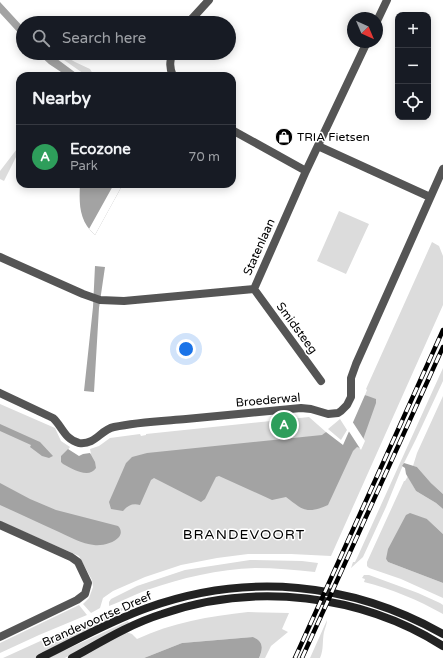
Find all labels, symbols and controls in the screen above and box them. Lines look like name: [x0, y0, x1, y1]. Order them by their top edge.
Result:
north arrow: [347, 12, 383, 48]
map controls: [395, 12, 431, 120]
button: +: [395, 12, 431, 48]
search box: [16, 16, 236, 60]
icon: search: [30, 27, 52, 49]
text: Search here: [62, 29, 146, 47]
button: −: [395, 48, 431, 84]
button: locate: [395, 84, 431, 120]
text: Nearby: [32, 88, 91, 109]
shop icon: TRIA Fietsen: [274, 127, 294, 147]
place label: TRIA Fietsen: [297, 130, 370, 144]
text: Ecozone: [70, 140, 131, 158]
text: A: [40, 149, 50, 165]
text: 70 m: [188, 149, 220, 165]
text: Park: [70, 158, 98, 174]
street label: Statenlaan: [240, 216, 278, 278]
street label: Smidsteeg: [274, 300, 320, 356]
your location: [176, 339, 196, 359]
street label: Broederwal: [235, 390, 301, 410]
pin: A: [271, 410, 297, 440]
district label: BRANDEVOORT: [183, 526, 305, 543]
street label: Brandevoortse Dreef: [40, 588, 154, 649]

